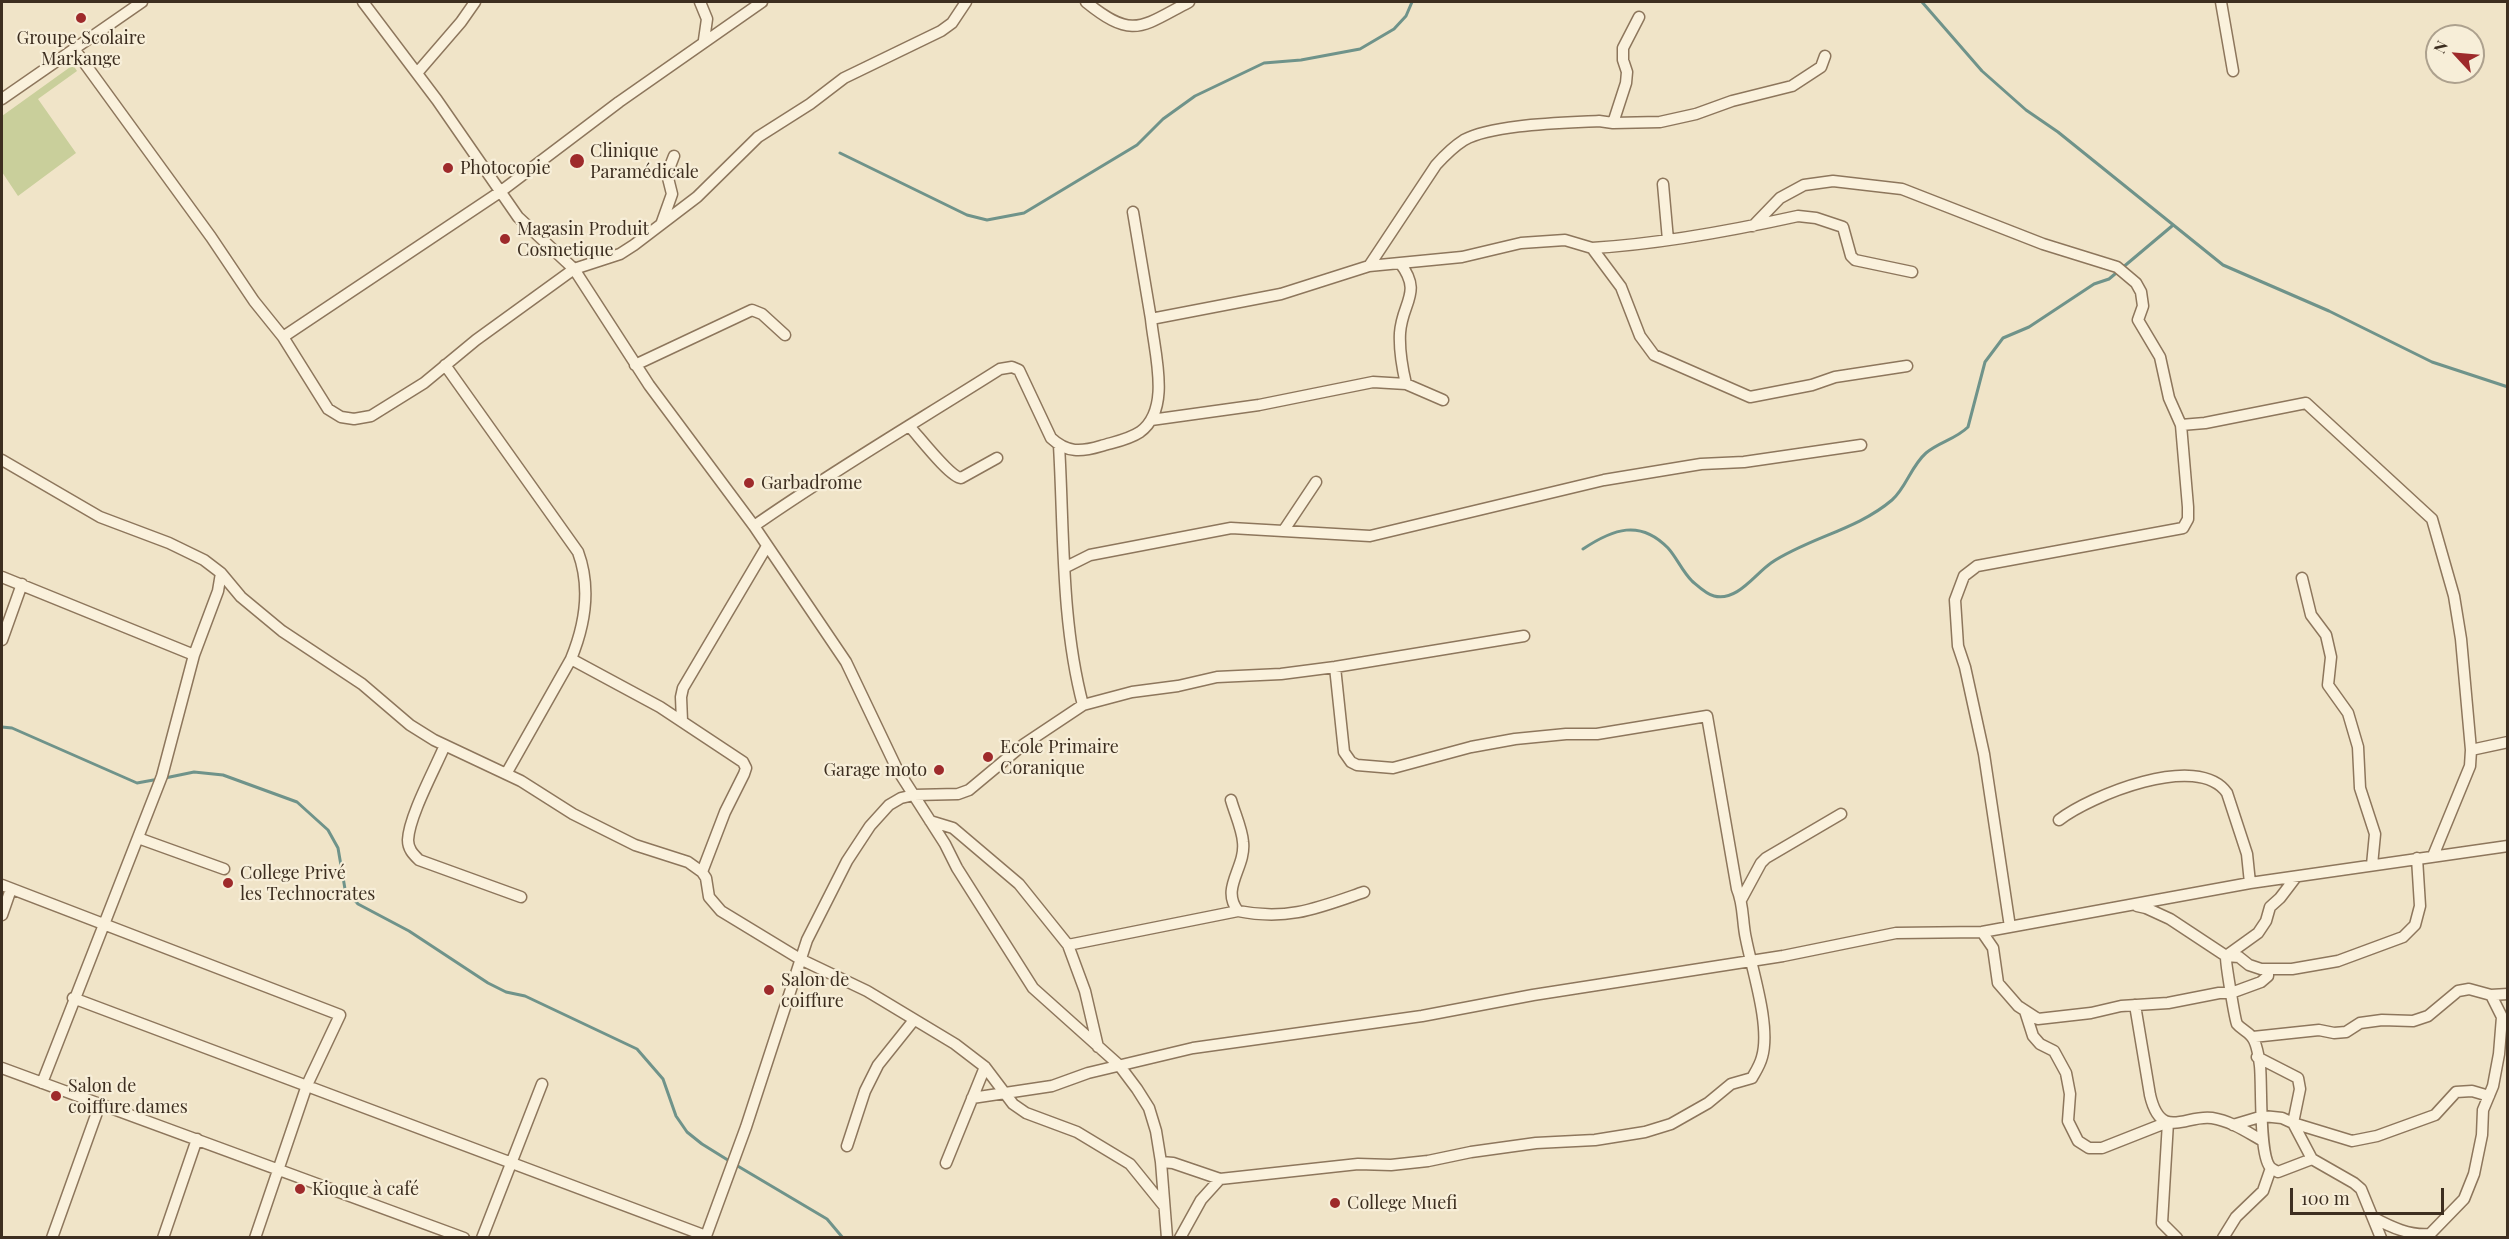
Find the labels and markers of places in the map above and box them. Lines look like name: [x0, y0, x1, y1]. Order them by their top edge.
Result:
marker: Groupe Scolaire Markange: [74, 11, 88, 25]
place label: Groupe Scolaire Markange: [17, 27, 145, 70]
place label: Clinique Paramédicale: [590, 140, 699, 182]
marker: Clinique Paramédicale: [568, 152, 586, 170]
place label: Photocopie: [460, 157, 551, 179]
marker: Photocopie: [441, 161, 455, 175]
place label: Magasin Produit Cosmetique: [517, 218, 649, 260]
marker: Magasin Produit Cosmetique: [498, 232, 512, 246]
place label: Garbadrome: [761, 472, 862, 494]
marker: Garbadrome: [742, 476, 756, 490]
place label: Ecole Primaire Coranique: [1000, 736, 1119, 778]
marker: Ecole Primaire Coranique: [981, 750, 995, 764]
place label: Garage moto: [824, 759, 927, 781]
marker: Garage moto: [932, 763, 946, 777]
place label: College Privé les Technocrates: [240, 862, 375, 904]
marker: College Privé les Technocrates: [221, 876, 235, 890]
place label: Salon de coiffure: [781, 969, 849, 1012]
marker: Salon de coiffure: [762, 983, 776, 997]
place label: Salon de coiffure dames: [68, 1075, 188, 1118]
marker: Salon de coiffure dames: [49, 1089, 63, 1103]
place label: Kioque à café: [312, 1178, 419, 1200]
marker: Kioque à café: [293, 1182, 307, 1196]
place label: College Muefi: [1347, 1192, 1457, 1214]
marker: College Muefi: [1328, 1196, 1342, 1210]

